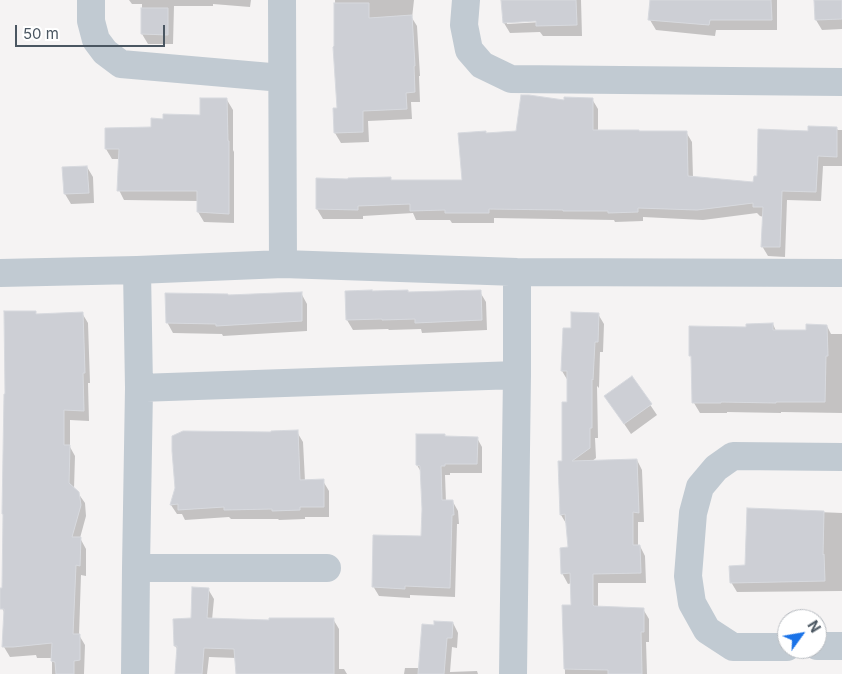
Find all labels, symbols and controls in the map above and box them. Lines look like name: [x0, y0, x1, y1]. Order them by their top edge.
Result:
scale bar: [18, 15, 168, 47]
text: 50 m: [23, 24, 59, 43]
north arrow: [777, 609, 827, 659]
text: N: [804, 617, 824, 635]

